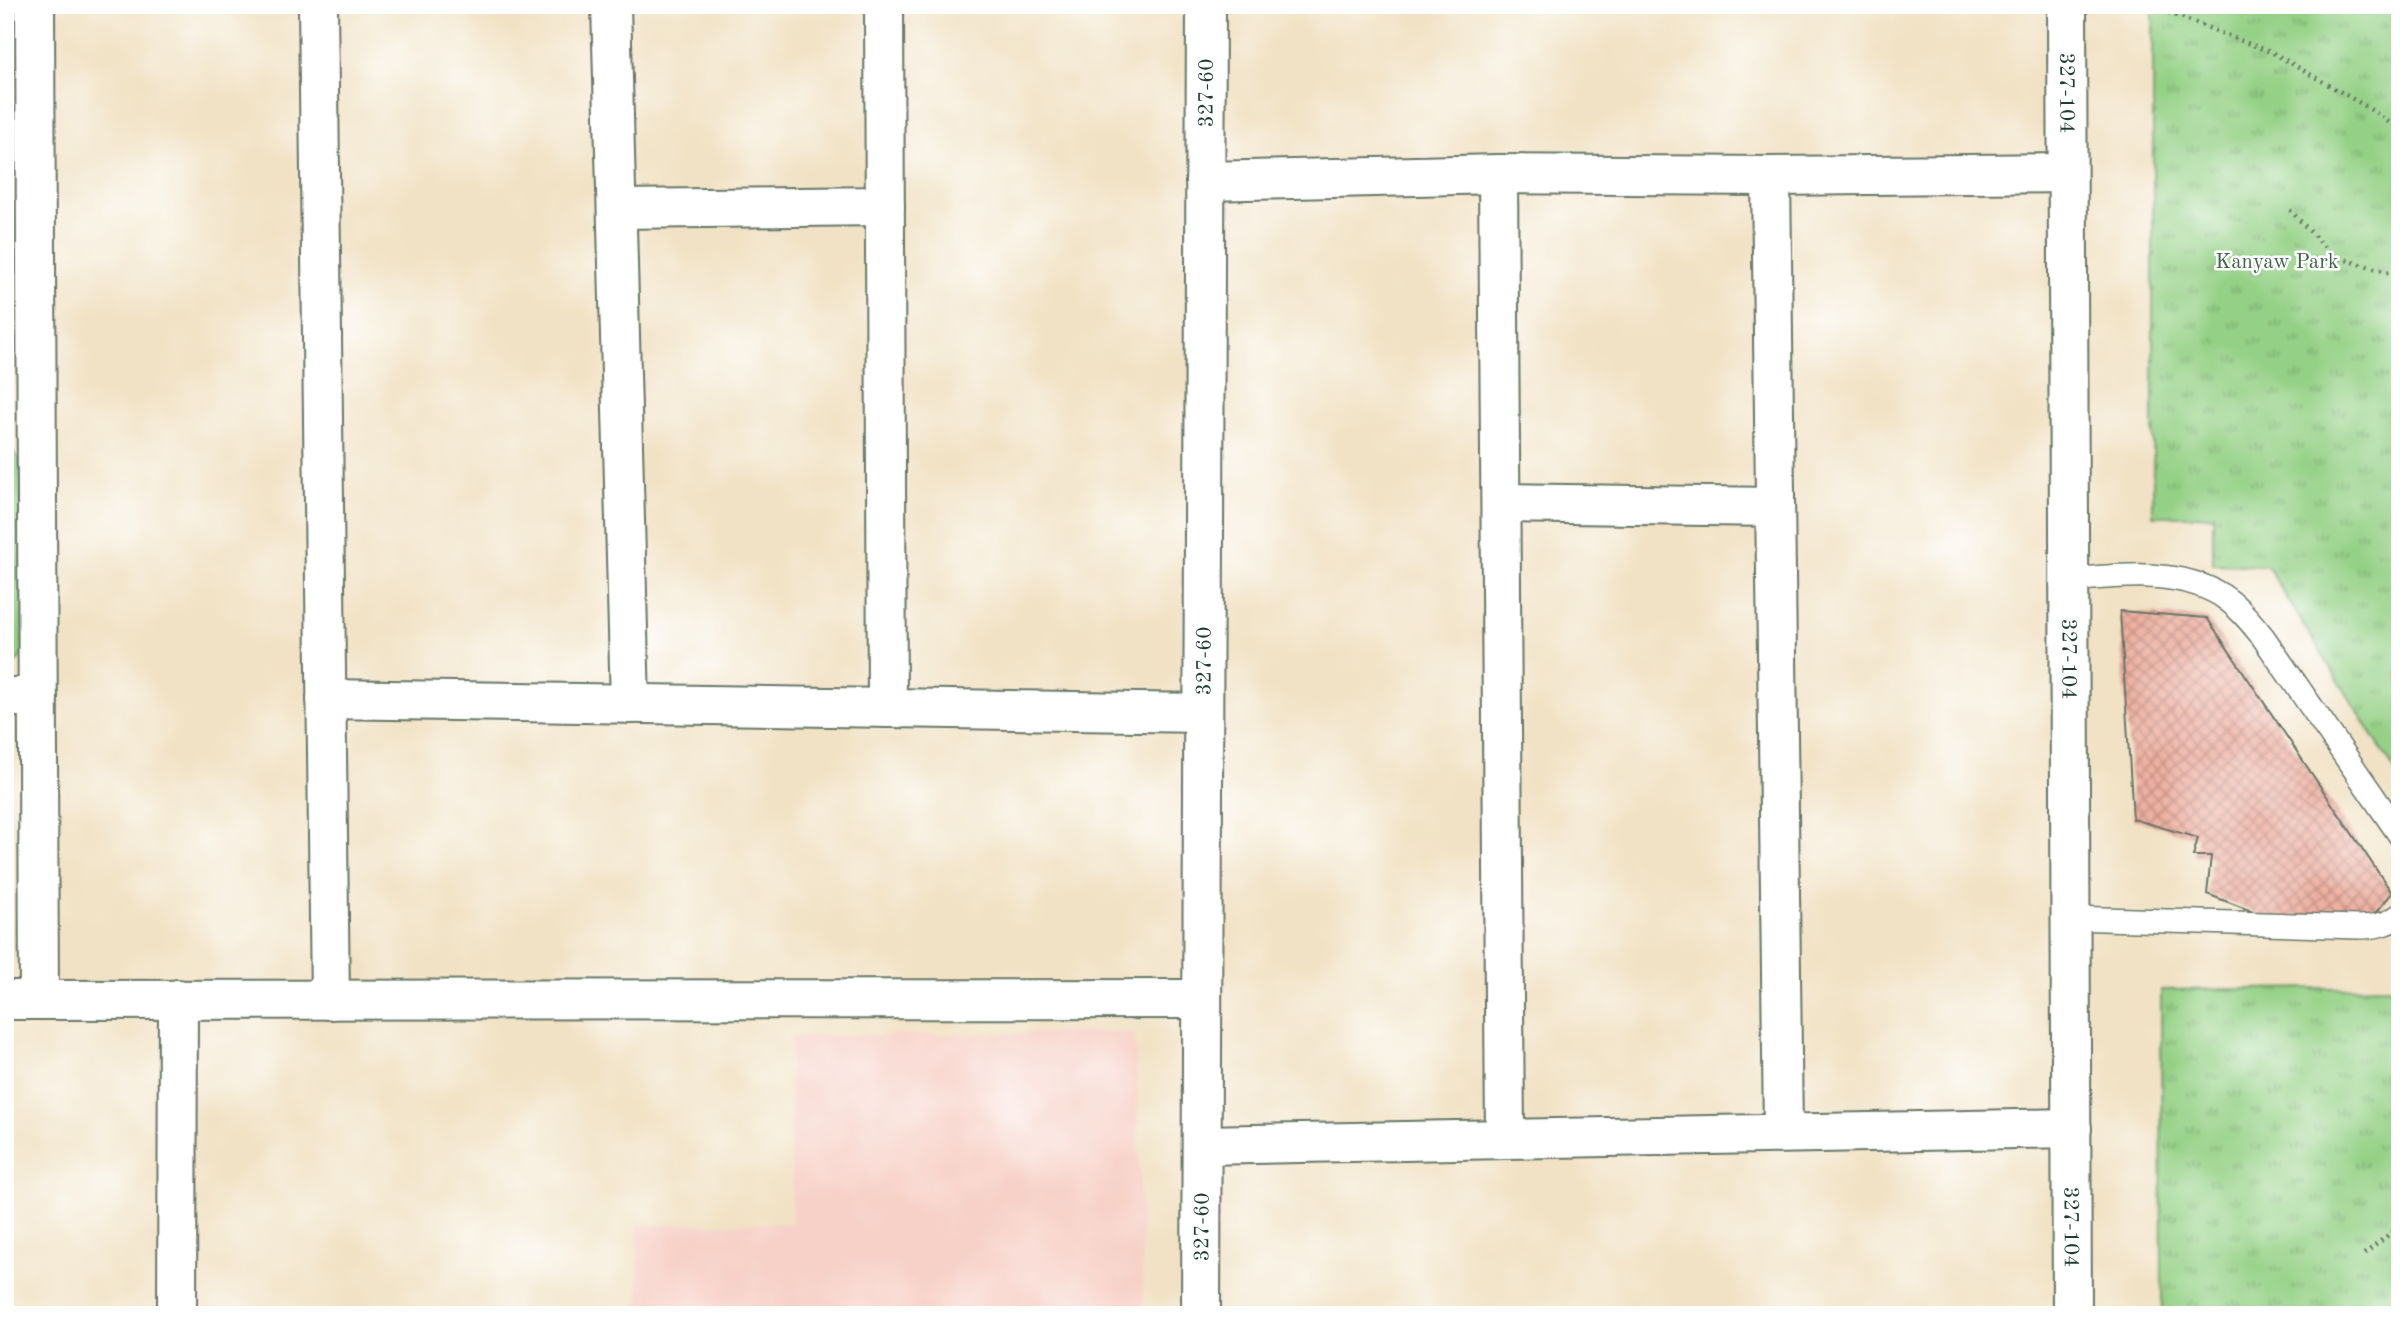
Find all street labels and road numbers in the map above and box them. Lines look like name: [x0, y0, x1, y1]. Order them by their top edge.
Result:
street label: 327-104: [2055, 53, 2076, 133]
street label: 327-60: [1197, 59, 1218, 127]
street label: 327-104: [2057, 619, 2079, 699]
street label: 327-60: [1194, 627, 1216, 695]
street label: 327-104: [2060, 1187, 2081, 1267]
street label: 327-60: [1192, 1193, 1213, 1261]

